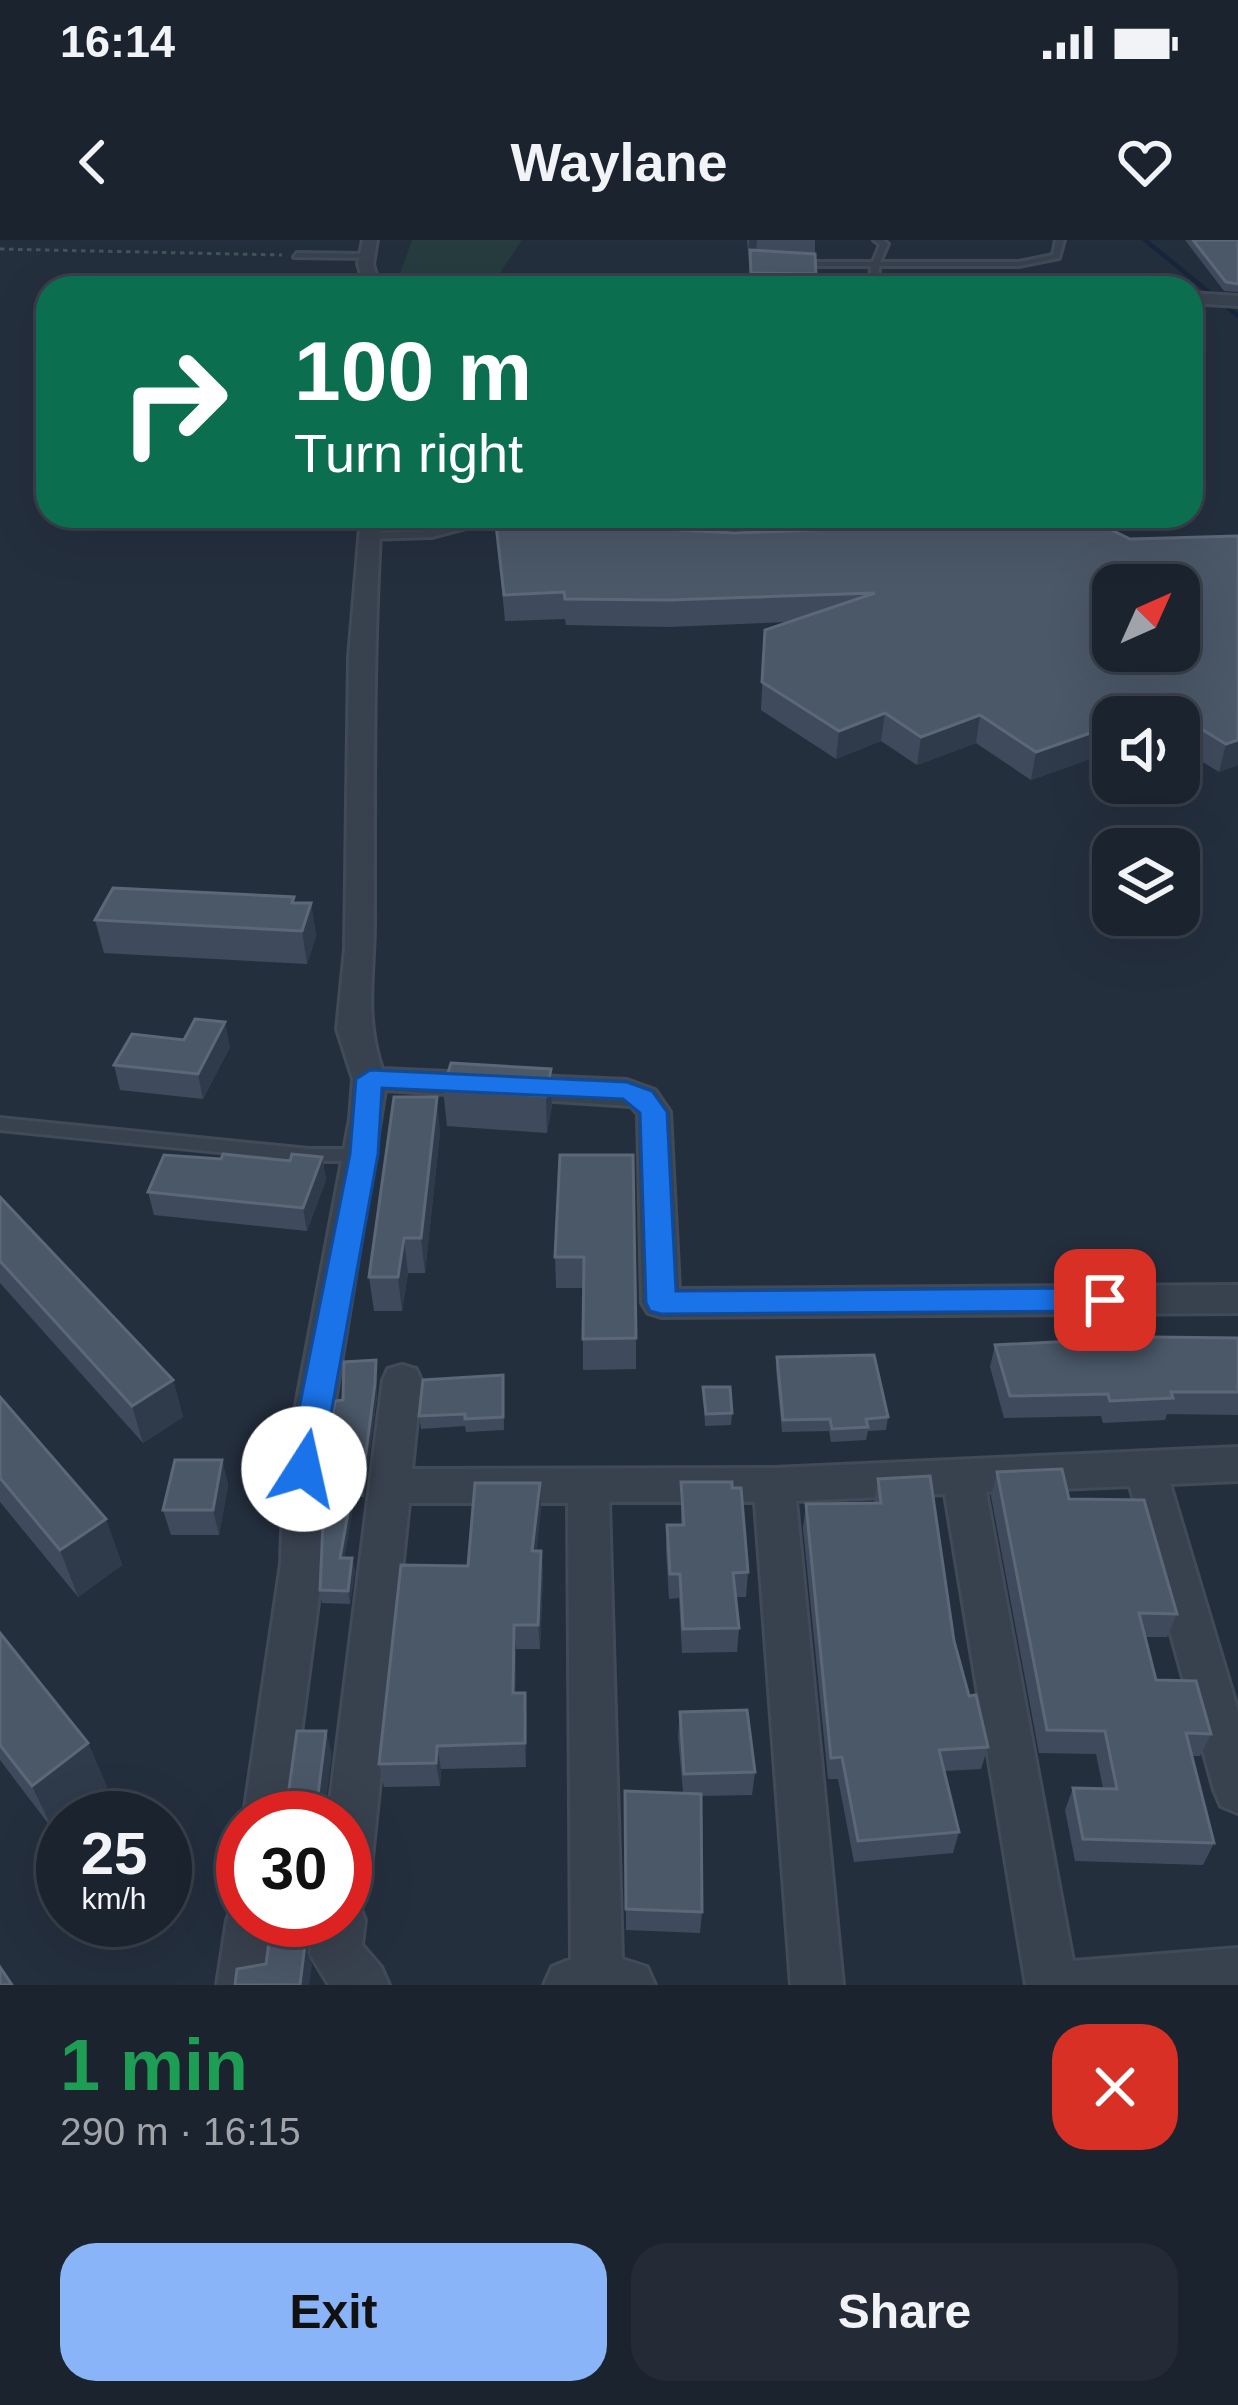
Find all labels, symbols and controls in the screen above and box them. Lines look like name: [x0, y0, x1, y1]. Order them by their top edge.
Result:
text: 16:14: [60, 16, 175, 67]
icon: back: [60, 129, 126, 195]
icon: heart: [1112, 129, 1178, 195]
text: Waylane: [510, 132, 728, 192]
icon: right: [96, 324, 252, 480]
text: 100 m: [294, 324, 532, 418]
text: Turn right: [294, 423, 523, 483]
north arrow: [1092, 564, 1200, 672]
map controls: [1092, 564, 1200, 936]
button: sound: [1092, 696, 1200, 804]
button: layers: [1092, 828, 1200, 936]
pin: [1054, 1249, 1156, 1351]
icon: arrive: [1072, 1267, 1138, 1333]
position arrow: [241, 1406, 367, 1532]
speed limit sign: 30: [216, 1791, 372, 1947]
text: 25: [81, 1820, 147, 1887]
text: km/h: [81, 1882, 147, 1915]
button: close: [1052, 2024, 1178, 2150]
text: 1 min: [60, 2025, 248, 2105]
text: 290 m · 16:15: [60, 2110, 301, 2153]
button: Exit: [60, 2243, 607, 2381]
button: Share: [631, 2243, 1178, 2381]

